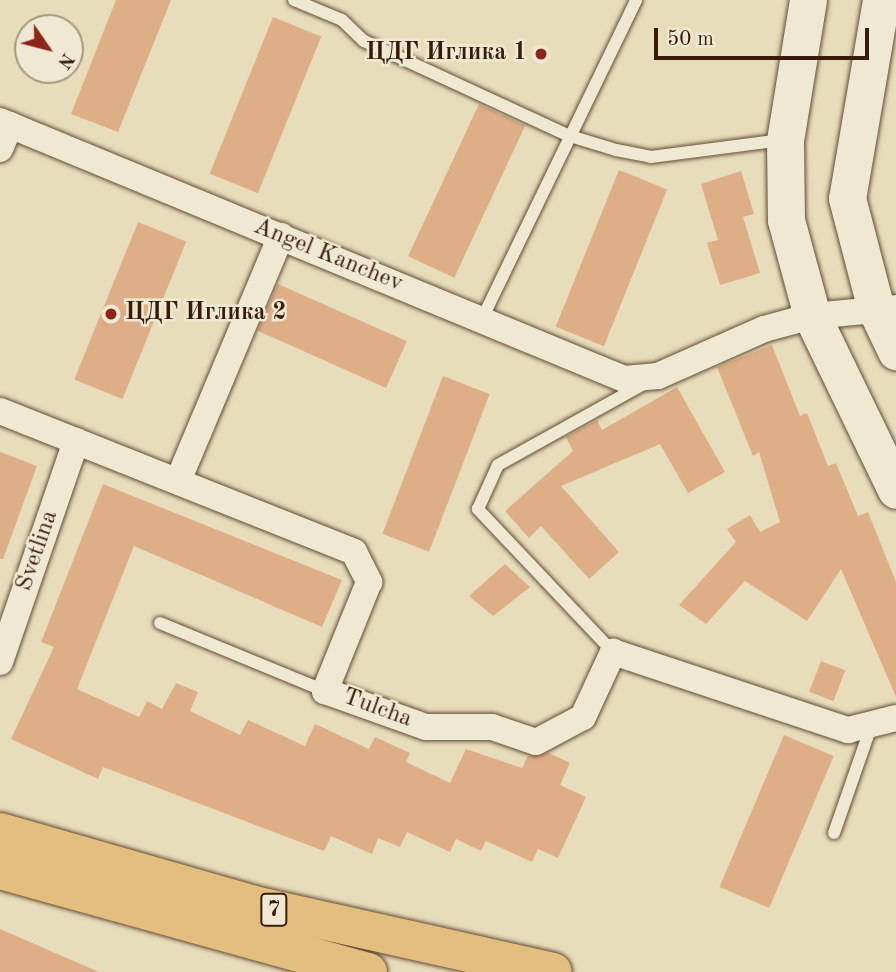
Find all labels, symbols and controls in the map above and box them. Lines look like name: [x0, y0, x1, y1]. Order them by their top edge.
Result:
north arrow: [14, 14, 84, 84]
scale bar: [658, 14, 873, 58]
text: 50 m: [667, 29, 714, 50]
place label: ЦДГ Иглика 1: [366, 40, 527, 68]
marker: ЦДГ Иглика 1: [533, 46, 549, 62]
text: N: [53, 49, 77, 72]
street label: Angel Kanchev: [249, 213, 407, 299]
place label: ЦДГ Иглика 2: [125, 300, 286, 328]
marker: ЦДГ Иглика 2: [103, 306, 119, 322]
street label: Svetlina: [11, 507, 65, 595]
street label: Tulcha: [338, 683, 416, 735]
road number: 7: [260, 890, 288, 930]

